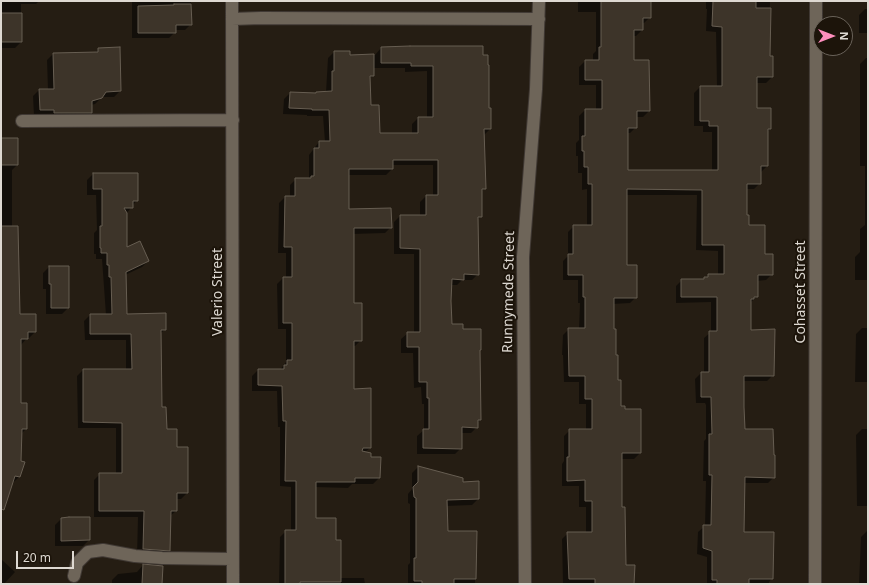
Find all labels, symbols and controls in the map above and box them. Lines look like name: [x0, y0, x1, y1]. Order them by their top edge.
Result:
north arrow: [813, 16, 853, 56]
text: N: [837, 32, 852, 40]
street label: Runnymede Street: [500, 231, 518, 353]
street label: Cohasset Street: [793, 241, 809, 343]
street label: Valerio Street: [210, 248, 226, 336]
scale bar: [18, 543, 76, 569]
text: 20 m: [23, 549, 51, 566]

